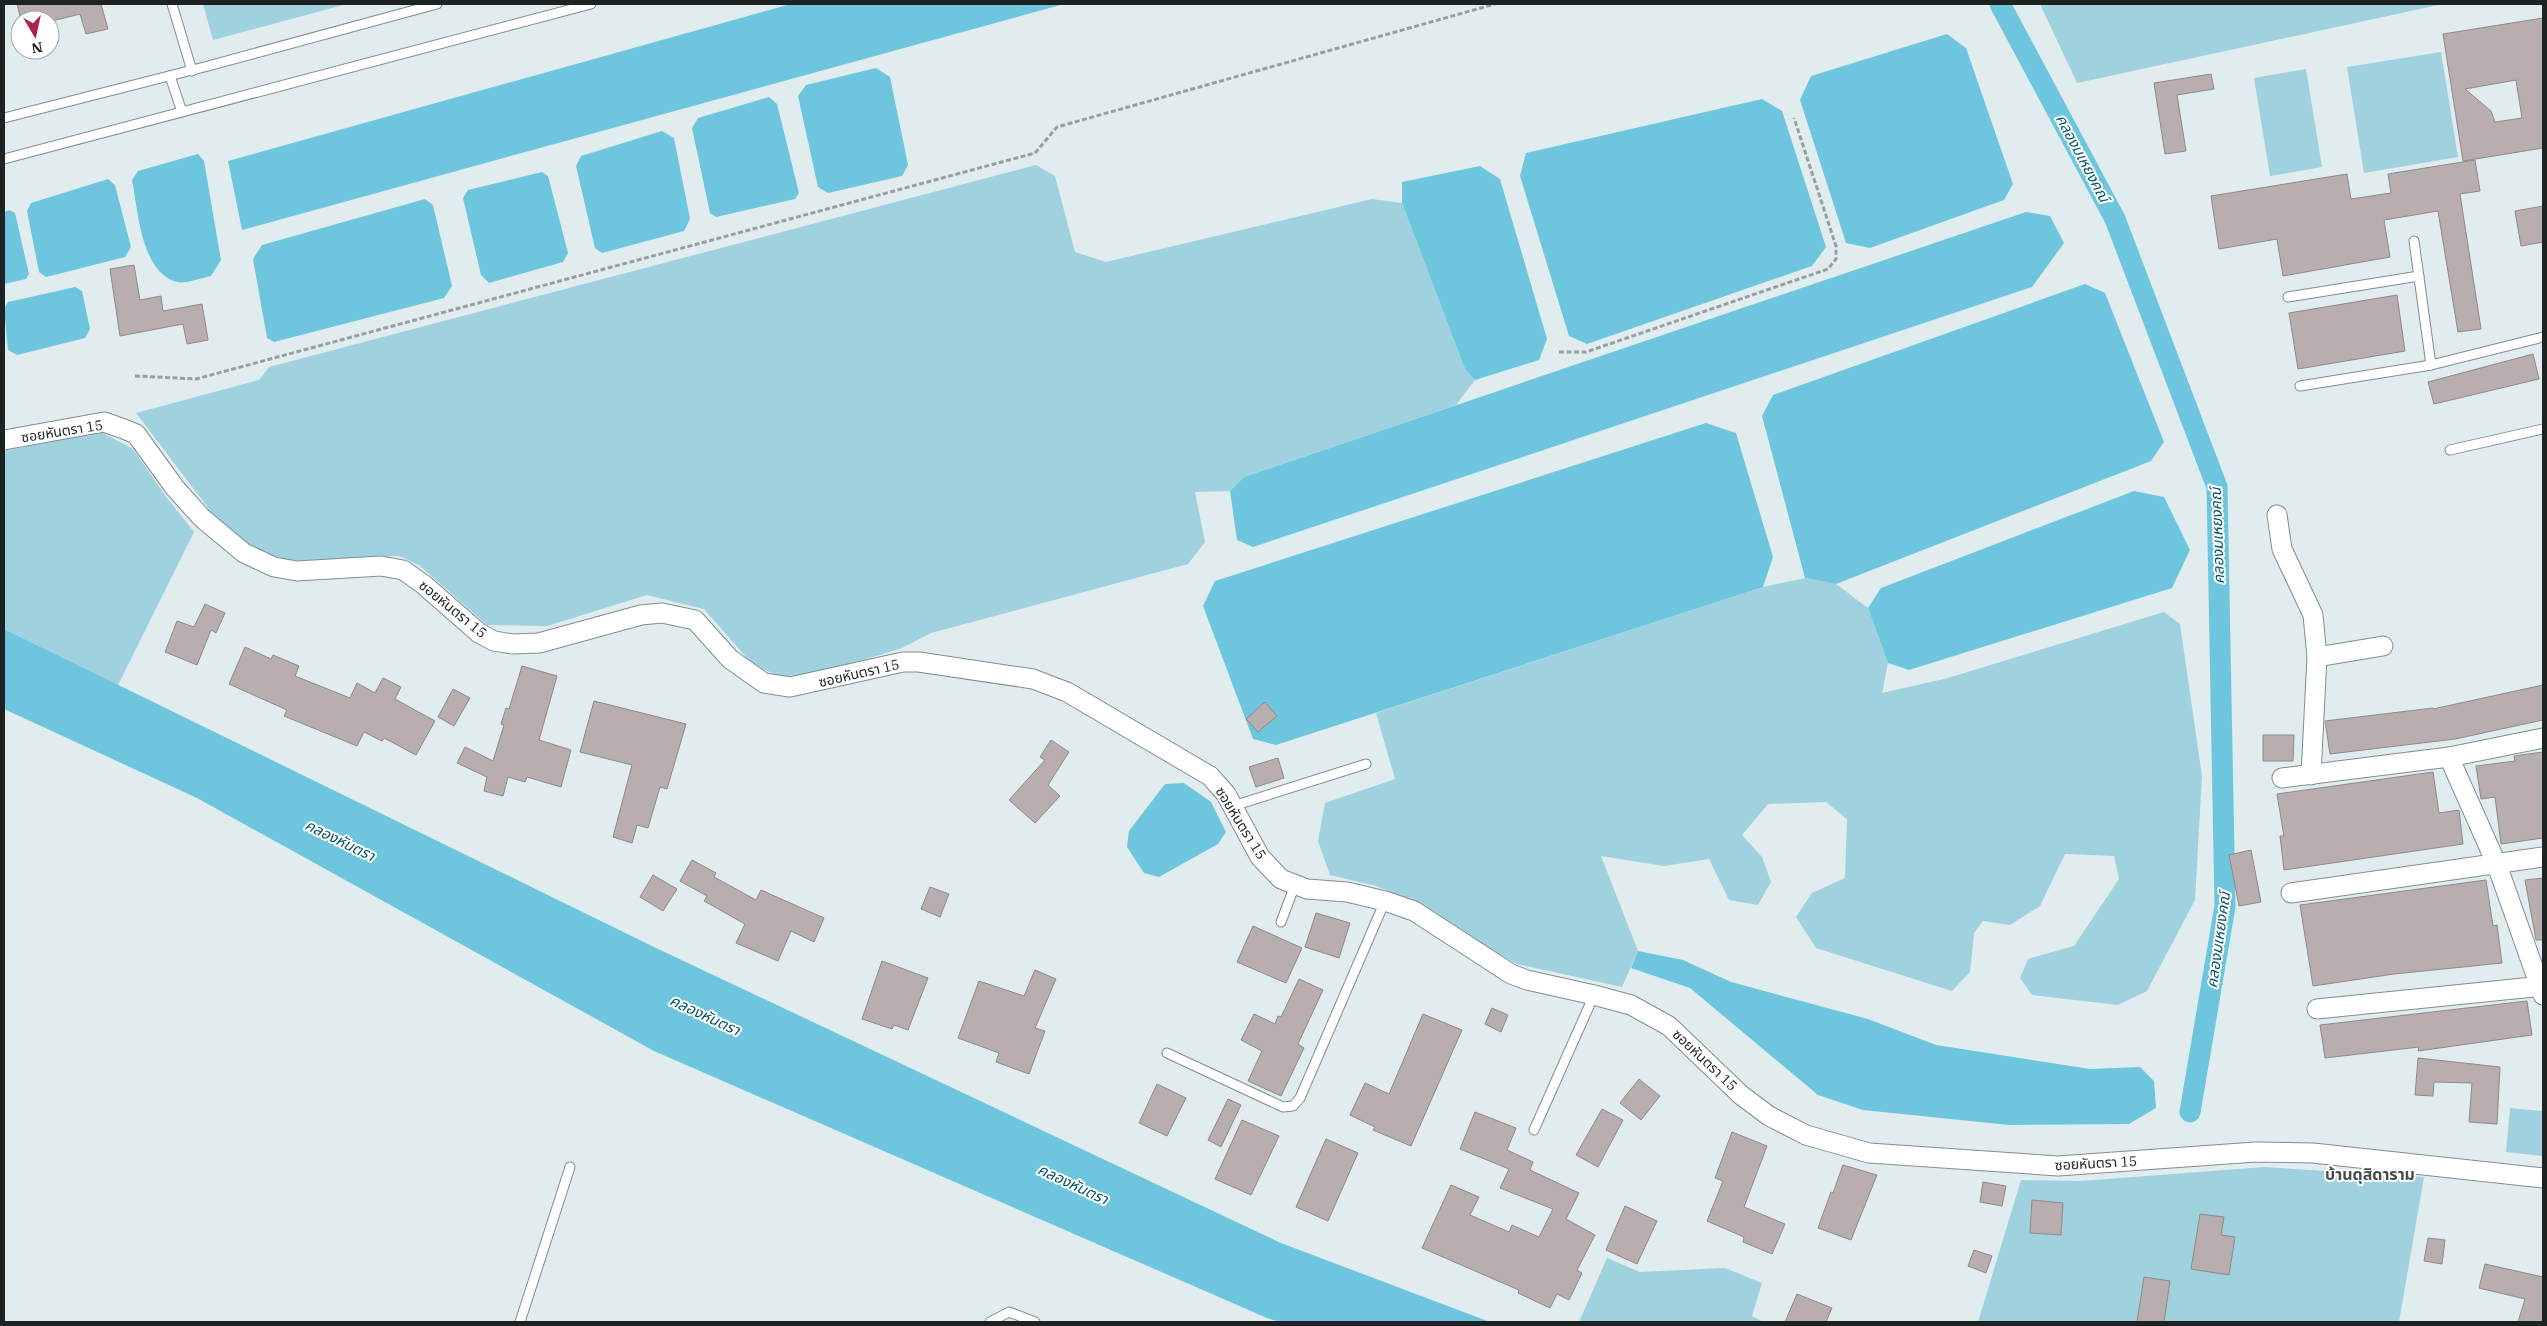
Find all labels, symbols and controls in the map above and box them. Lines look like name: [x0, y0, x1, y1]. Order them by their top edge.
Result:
north arrow: [10, 10, 60, 60]
text: N: [30, 38, 44, 58]
water label: คลองมเหยงคณ์: [2052, 111, 2115, 208]
street label: ซอยหันตรา 15: [20, 416, 104, 446]
water label: คลองมเหยงคณ์: [2206, 484, 2228, 585]
street label: ซอยหันตรา 15: [415, 576, 491, 642]
street label: ซอยหันตรา 15: [817, 655, 901, 691]
street label: ซอยหันตรา 15: [1212, 783, 1270, 863]
water label: คลองหันตรา: [302, 815, 379, 865]
water label: คลองมเหยงคณ์: [2202, 888, 2235, 989]
water label: คลองหันตรา: [667, 990, 744, 1040]
street label: ซอยหันตรา 15: [1669, 1025, 1741, 1095]
street label: ซอยหันตรา 15: [2054, 1152, 2138, 1174]
water label: คลองหันตรา: [1035, 1159, 1112, 1209]
district label: บ้านดุสิดาราม: [2325, 1164, 2415, 1184]

